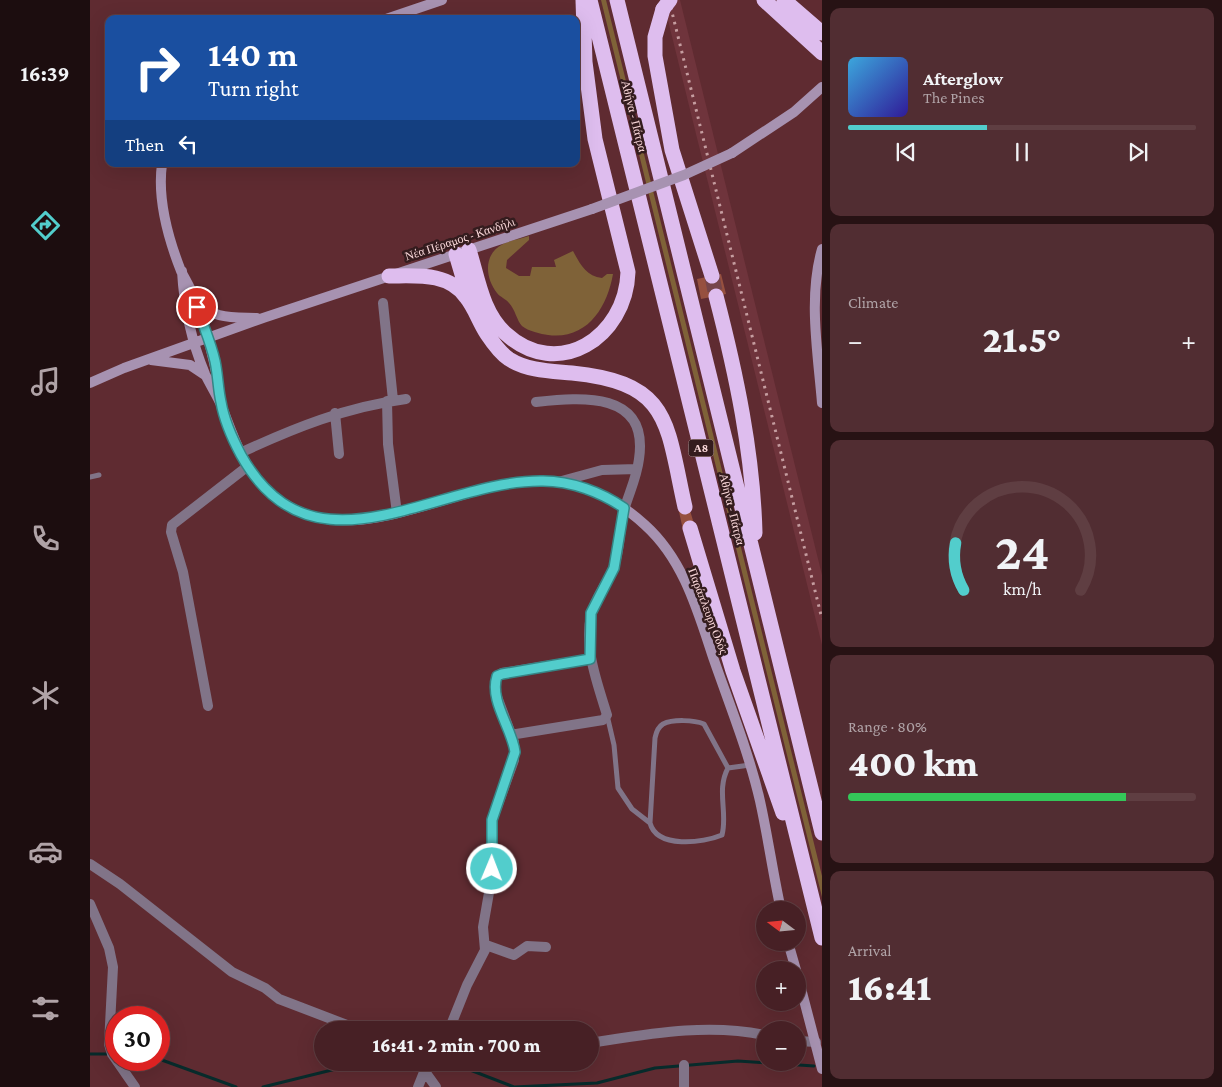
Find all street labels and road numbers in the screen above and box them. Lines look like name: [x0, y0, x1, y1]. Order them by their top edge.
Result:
street label: Αθήνα - Πάτρα: [618, 79, 650, 154]
street label: Νέα Πέραμος - Κανδήλι: [403, 214, 518, 263]
road number: Α8: [688, 439, 714, 456]
street label: Αθήνα - Πάτρα: [716, 472, 748, 547]
street label: Παράπλευρη Οδός: [685, 566, 731, 656]

